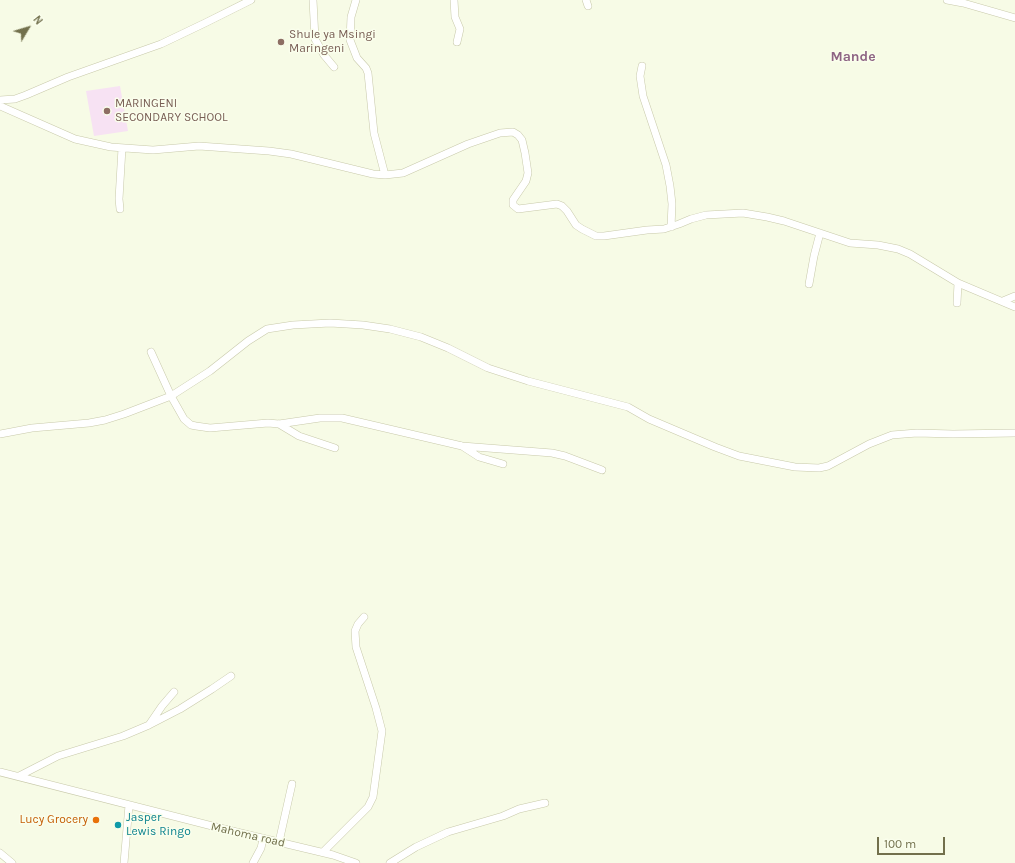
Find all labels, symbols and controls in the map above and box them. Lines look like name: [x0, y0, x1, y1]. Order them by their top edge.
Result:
north arrow: [8, 8, 48, 48]
text: N: [30, 13, 45, 27]
place label: Shule ya Msingi Maringeni: [289, 28, 376, 56]
marker: Shule ya Msingi Maringeni: [276, 37, 286, 47]
district label: Mande: [830, 49, 876, 65]
place label: MARINGENI SECONDARY SCHOOL: [115, 97, 228, 125]
marker: MARINGENI SECONDARY SCHOOL: [102, 106, 112, 116]
place label: Jasper Lewis Ringo: [126, 811, 191, 839]
place label: Lucy Grocery: [20, 813, 88, 827]
marker: Lucy Grocery: [91, 815, 101, 825]
street label: Mahoma road: [209, 819, 287, 851]
marker: Jasper Lewis Ringo: [113, 820, 123, 830]
scale bar: [879, 829, 947, 855]
text: 100 m: [884, 837, 916, 851]

